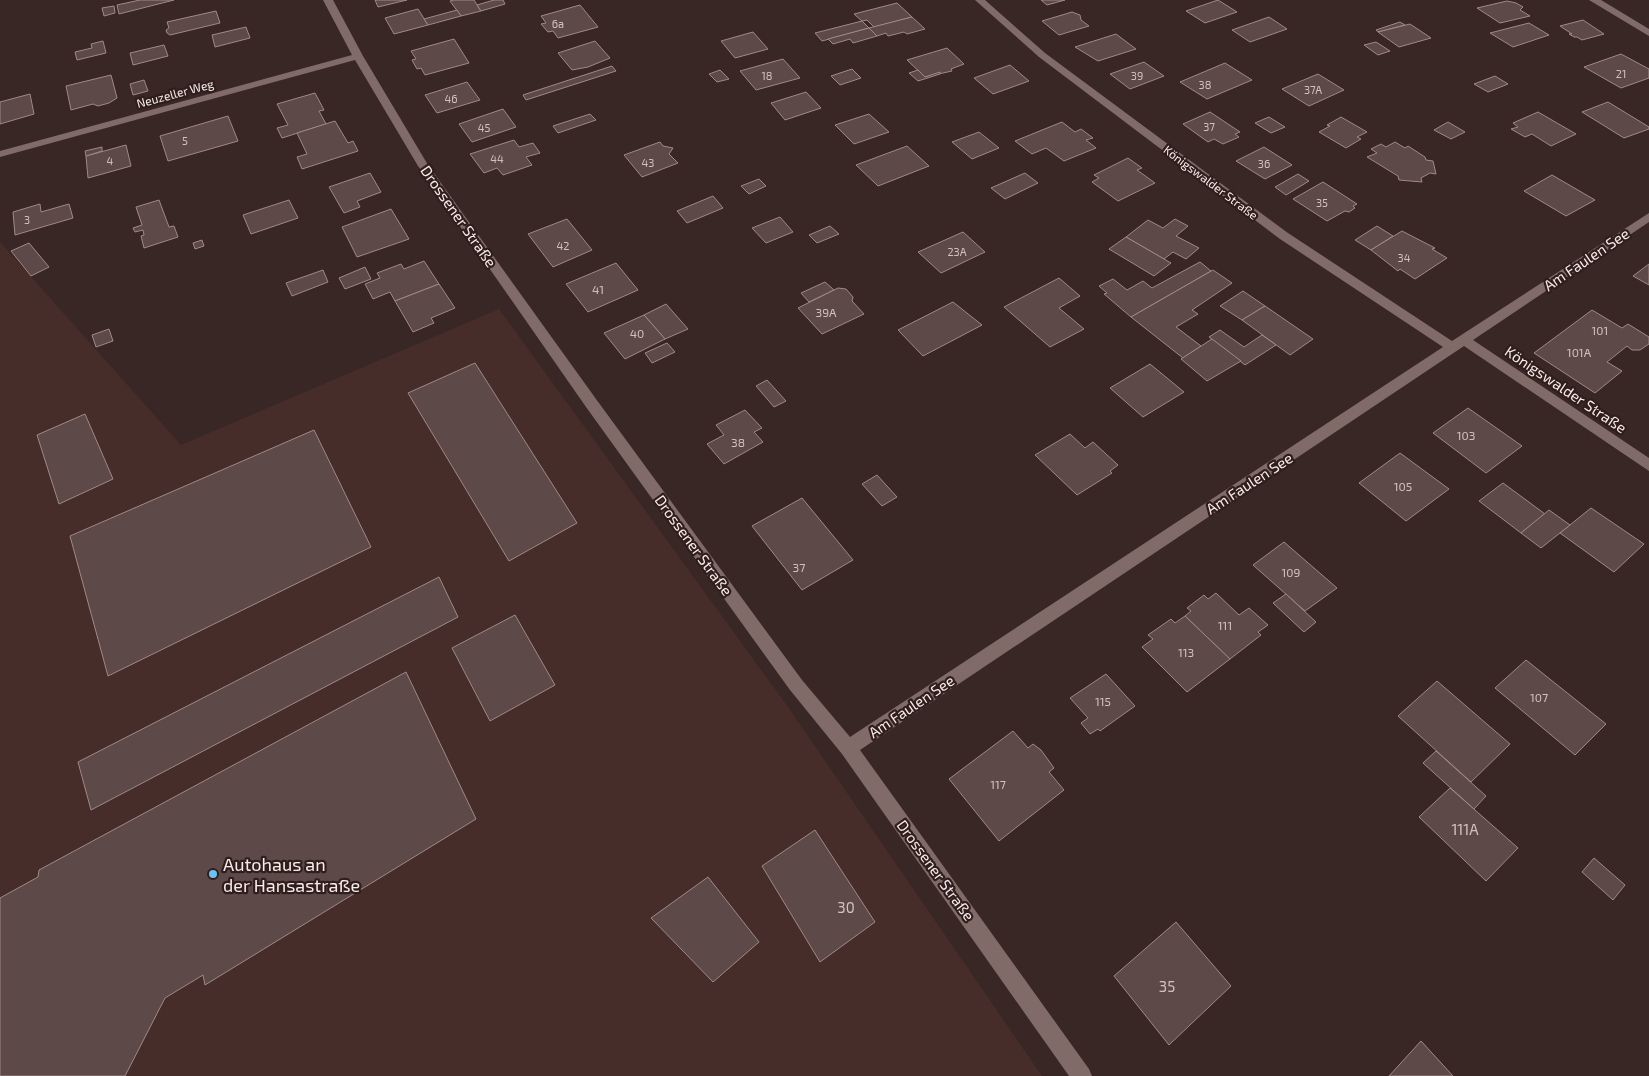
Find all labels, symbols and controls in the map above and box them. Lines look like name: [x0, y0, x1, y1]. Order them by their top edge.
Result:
house number: 6a: [552, 17, 564, 30]
house number: 21: [1616, 67, 1626, 80]
house number: 18: [761, 69, 773, 82]
house number: 39: [1131, 69, 1143, 82]
street label: Neuzeller Weg: [135, 76, 215, 110]
house number: 38: [1199, 78, 1211, 91]
house number: 37A: [1304, 83, 1322, 96]
house number: 46: [444, 92, 458, 105]
house number: 37: [1203, 120, 1215, 133]
house number: 45: [478, 121, 490, 134]
house number: 5: [182, 134, 188, 147]
street label: Königswalder Straße: [1161, 142, 1261, 222]
house number: 44: [490, 152, 504, 165]
house number: 4: [107, 154, 114, 167]
house number: 43: [642, 156, 654, 169]
house number: 36: [1258, 157, 1270, 170]
street label: Drossener Straße: [417, 162, 501, 270]
house number: 35: [1316, 196, 1328, 209]
house number: 3: [24, 213, 30, 226]
street label: Am Faulen See: [1540, 224, 1632, 294]
house number: 42: [557, 239, 569, 252]
house number: 23A: [947, 245, 967, 258]
house number: 34: [1398, 251, 1411, 264]
house number: 41: [592, 282, 604, 296]
house number: 39A: [815, 305, 837, 319]
house number: 101: [1592, 323, 1608, 337]
house number: 40: [630, 326, 644, 340]
street label: Königswalder Straße: [1502, 342, 1630, 436]
house number: 101A: [1567, 345, 1592, 359]
house number: 103: [1457, 428, 1475, 442]
house number: 38: [731, 435, 745, 449]
street label: Am Faulen See: [1202, 448, 1296, 518]
house number: 105: [1394, 479, 1412, 493]
street label: Drossener Straße: [651, 491, 737, 599]
house number: 37: [793, 560, 805, 574]
house number: 109: [1282, 565, 1301, 579]
house number: 111: [1218, 618, 1232, 632]
house number: 113: [1178, 645, 1194, 659]
street label: Am Faulen See: [865, 671, 957, 741]
house number: 107: [1530, 690, 1548, 704]
house number: 115: [1095, 694, 1111, 708]
house number: 117: [990, 777, 1006, 791]
street label: Drossener Straße: [893, 816, 979, 924]
house number: 111A: [1451, 820, 1479, 838]
place label: Autohaus an der Hansastraße: [223, 853, 360, 896]
marker: Autohaus an der Hansastraße: [207, 868, 219, 880]
house number: 30: [837, 898, 855, 916]
house number: 35: [1159, 977, 1175, 995]

